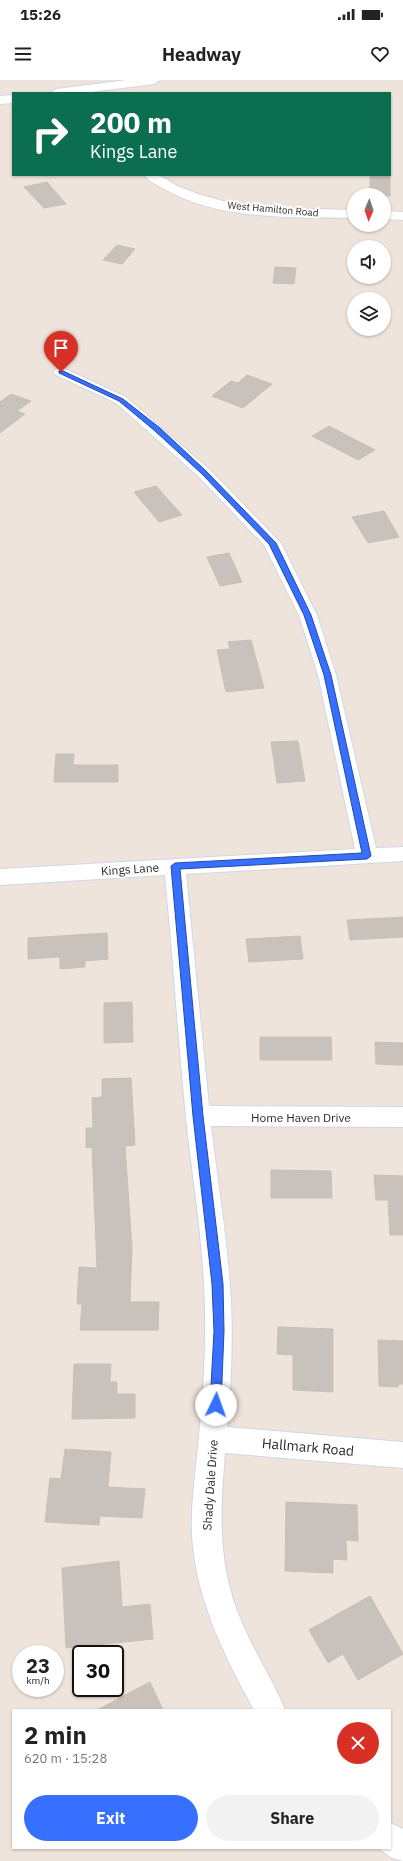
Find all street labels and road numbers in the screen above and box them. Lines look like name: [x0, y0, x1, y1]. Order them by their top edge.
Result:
street label: West Hamilton Road: [227, 199, 319, 219]
street label: Kings Lane: [100, 859, 160, 879]
street label: Home Haven Drive: [251, 1110, 351, 1125]
street label: Hallmark Road: [261, 1434, 355, 1460]
street label: Shady Dale Drive: [199, 1439, 221, 1531]

